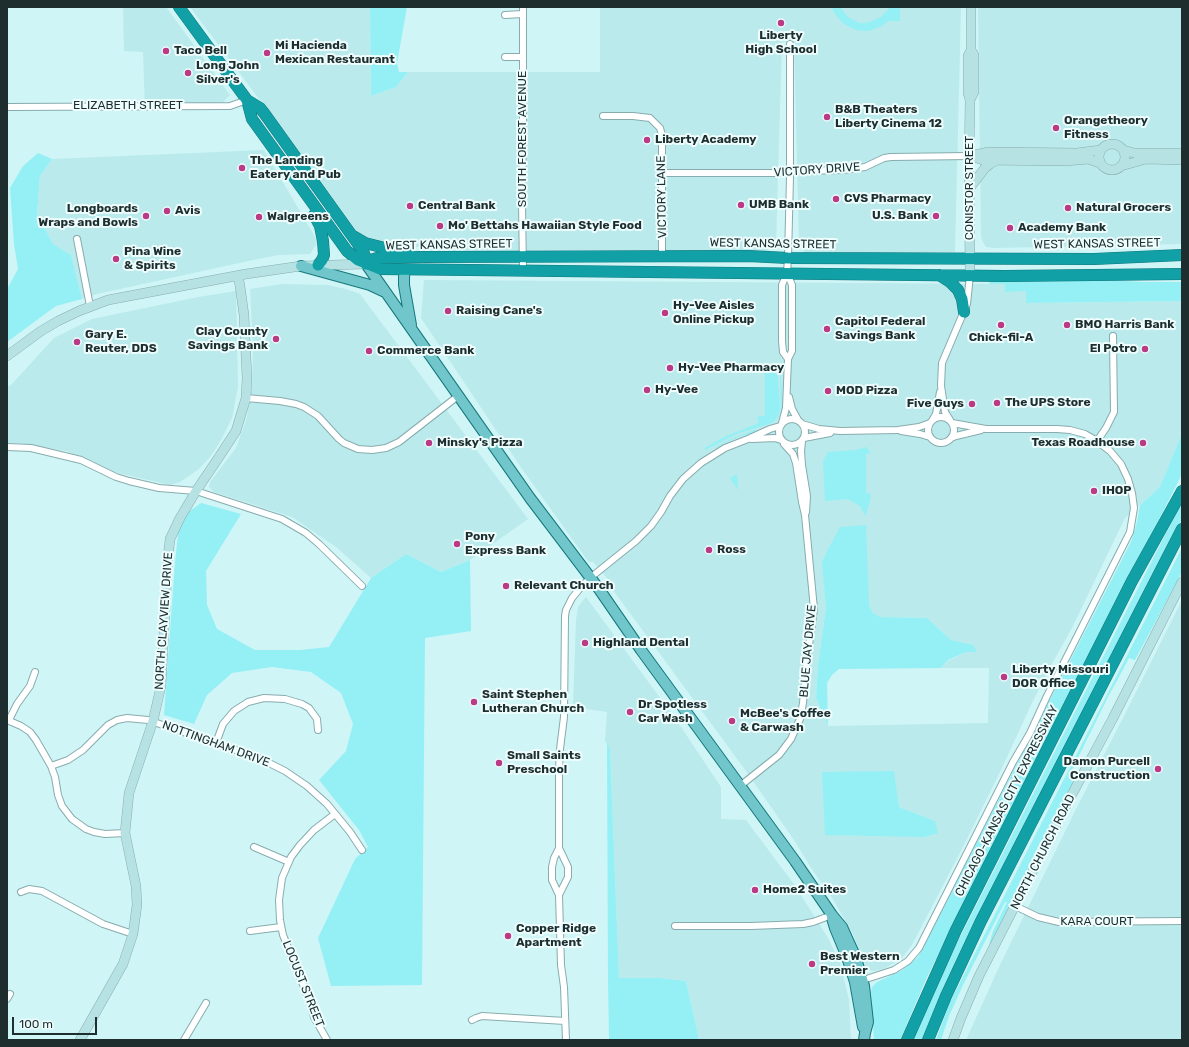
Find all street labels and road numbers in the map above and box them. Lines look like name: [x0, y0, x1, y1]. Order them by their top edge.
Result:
street label: SOUTH FOREST AVENUE: [516, 71, 530, 207]
street label: ELIZABETH STREET: [73, 99, 183, 113]
street label: CONISTOR STREET: [963, 136, 977, 240]
street label: VICTORY LANE: [654, 156, 670, 238]
street label: VICTORY DRIVE: [773, 160, 861, 180]
street label: WEST KANSAS STREET: [709, 236, 837, 252]
street label: WEST KANSAS STREET: [1033, 236, 1161, 252]
street label: WEST KANSAS STREET: [385, 237, 513, 253]
street label: NORTH CLAYVIEW DRIVE: [152, 552, 176, 690]
street label: BLUE JAY DRIVE: [797, 604, 819, 698]
street label: CHICAGO-KANSAS CITY EXPRESSWAY: [952, 703, 1062, 899]
street label: NOTTINGHAM DRIVE: [160, 718, 272, 770]
street label: NORTH CHURCH ROAD: [1008, 792, 1078, 912]
street label: KARA COURT: [1060, 915, 1134, 929]
street label: LOCUST STREET: [279, 939, 327, 1029]

